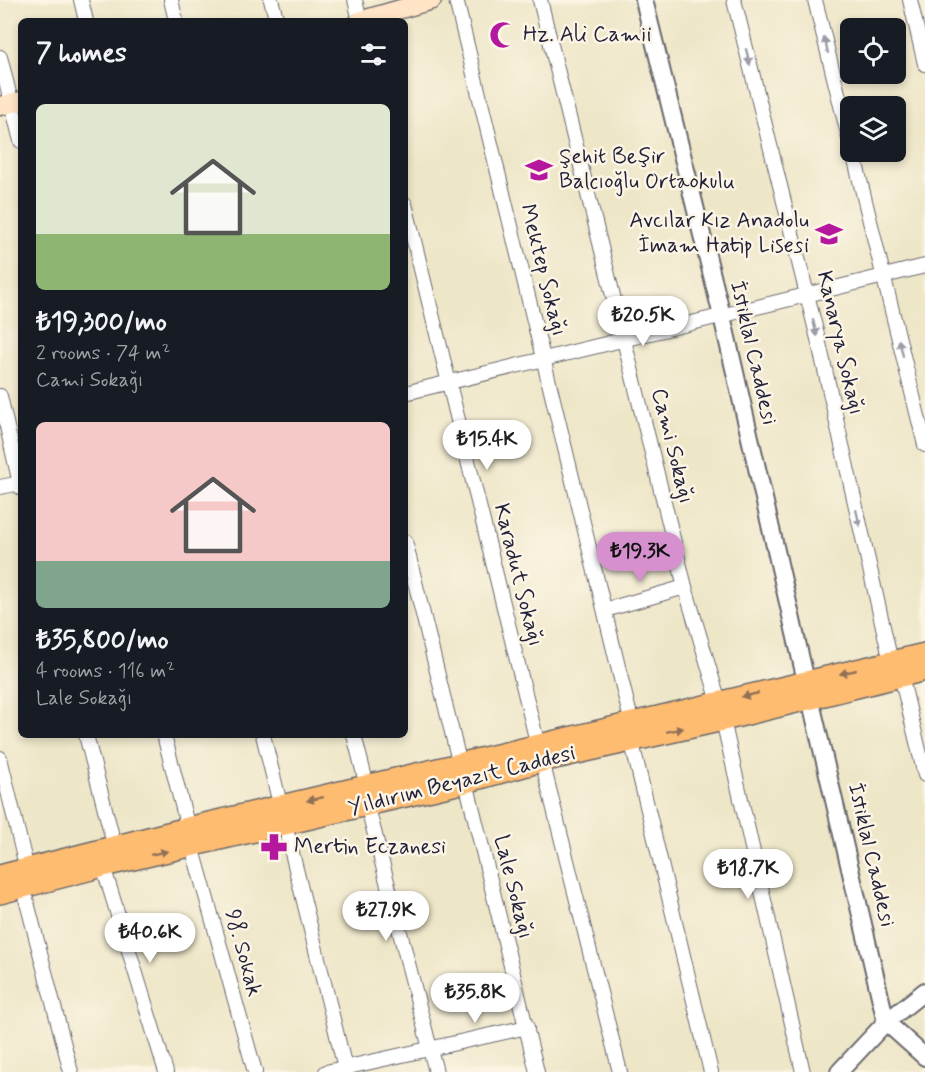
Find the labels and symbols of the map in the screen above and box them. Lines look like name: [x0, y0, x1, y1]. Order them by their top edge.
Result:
mosque icon: Hz. Ali Camii: [488, 20, 518, 50]
place label: Hz. Ali Camii: [523, 21, 652, 49]
one-way arrow: [821, 36, 831, 54]
one-way arrow: [744, 48, 754, 66]
place label: Şehit Beşir Balcıoğlu Ortaokulu: [559, 143, 735, 197]
school or university icon: Şehit Beşir Balcıoğlu Ortaokulu: [524, 155, 554, 185]
street label: Mektep Sokağı: [512, 201, 573, 339]
place label: Avcılar Kız Anadolu İmam Hatip Lisesi: [629, 207, 809, 260]
school or university icon: Avcılar Kız Anadolu İmam Hatip Lisesi: [814, 219, 844, 249]
street label: Kanarya Sokağı: [809, 268, 870, 418]
street label: İstiklal Caddesi: [723, 278, 783, 428]
pin: ₺20.5K: [594, 296, 692, 347]
one-way arrow: [811, 318, 821, 337]
one-way arrow: [896, 339, 906, 357]
street label: Cami Sokağı: [643, 385, 700, 507]
pin: ₺15.4K: [438, 420, 536, 471]
street label: Karadut Sokağı: [486, 501, 549, 650]
one-way arrow: [854, 509, 864, 527]
pin: ₺19.3K: [591, 532, 689, 583]
one-way arrow: [838, 668, 857, 677]
one-way arrow: [740, 690, 759, 700]
one-way arrow: [666, 725, 685, 734]
street label: Yıldırım Beyazıt Caddesi: [346, 739, 578, 823]
street label: İstiklal Caddesi: [841, 780, 901, 930]
one-way arrow: [306, 794, 324, 804]
pharmacy icon: Mertin Eczanesi: [259, 832, 289, 862]
street label: Lale Sokağı: [486, 832, 539, 942]
place label: Mertin Eczanesi: [294, 833, 446, 861]
one-way arrow: [149, 848, 168, 858]
pin: ₺18.7K: [699, 849, 797, 900]
pin: ₺27.9K: [337, 891, 435, 942]
street label: 98. Sokak: [218, 906, 268, 1000]
pin: ₺40.6K: [101, 913, 199, 964]
pin: ₺35.8K: [426, 973, 524, 1024]

